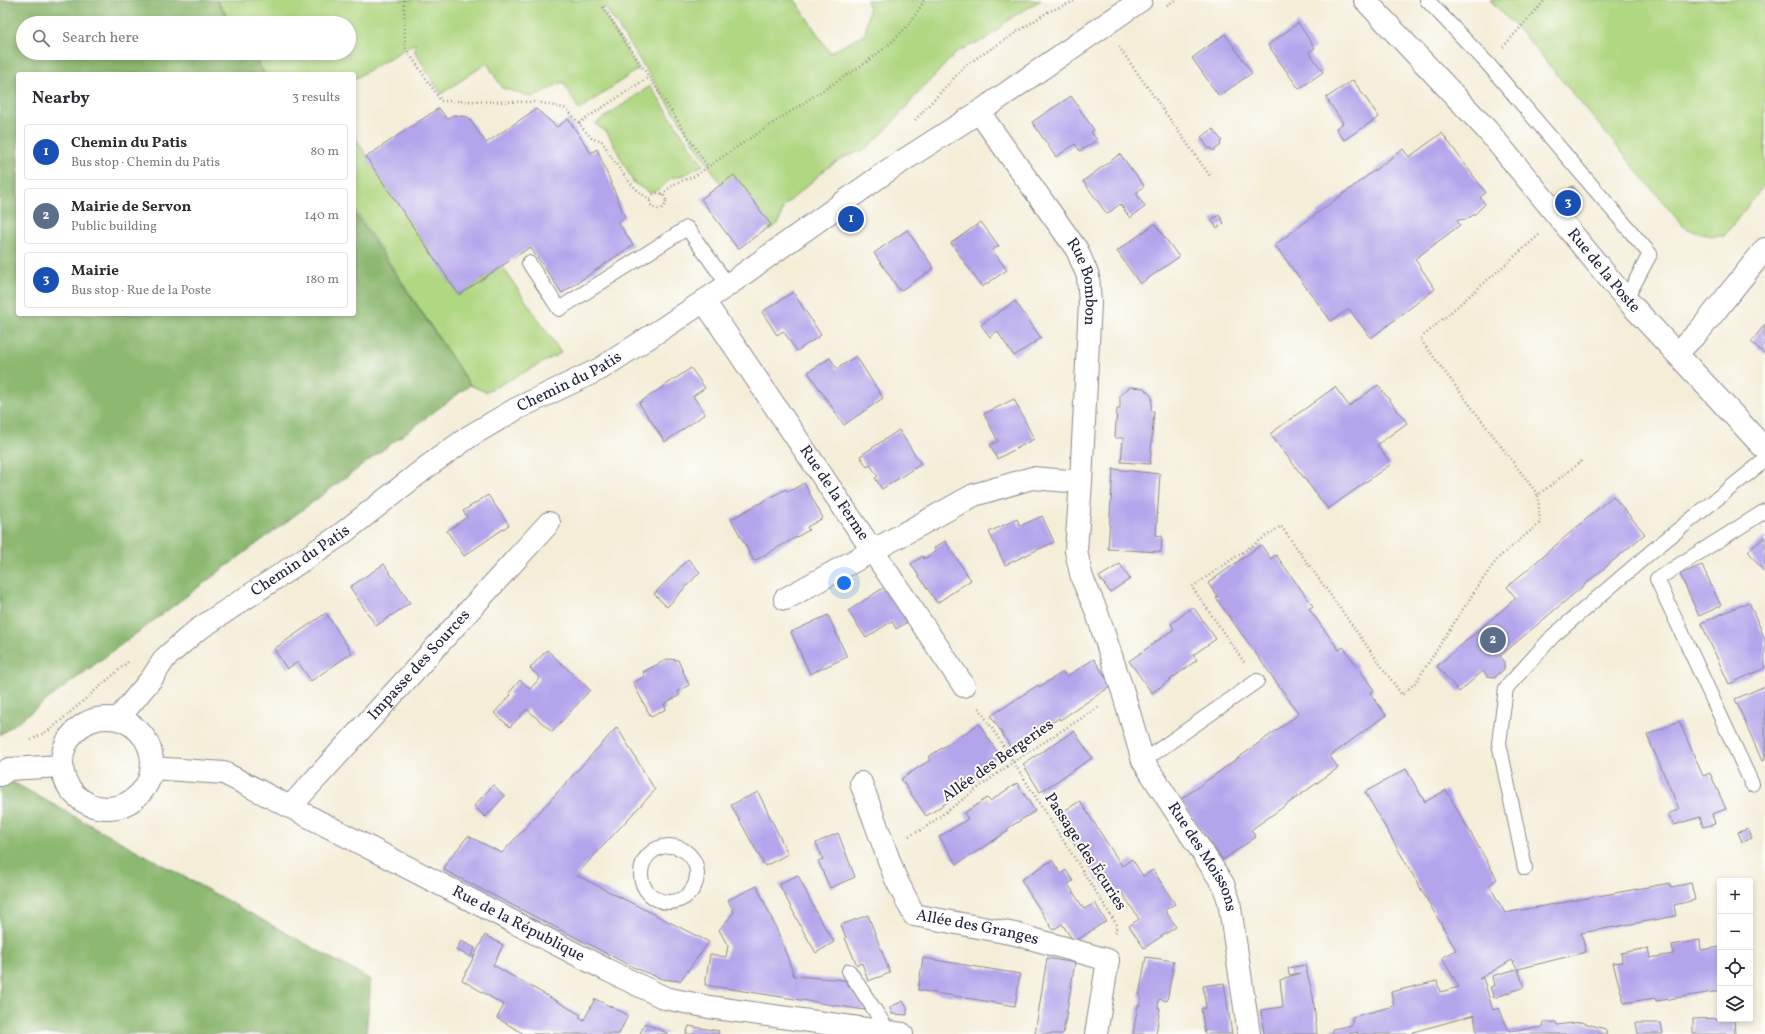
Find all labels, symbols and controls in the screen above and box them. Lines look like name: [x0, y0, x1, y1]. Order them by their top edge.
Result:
search box: [16, 16, 356, 60]
icon: search: [30, 27, 52, 49]
text: Search here: [62, 28, 139, 49]
text: Nearby: [32, 87, 90, 110]
text: 3 results: [292, 89, 340, 107]
text: Chemin du Patis: [71, 133, 187, 154]
text: 1: [43, 143, 49, 161]
text: 80 m: [310, 143, 339, 161]
text: Bus stop · Chemin du Patis: [71, 154, 220, 172]
pin: 3: [1555, 188, 1581, 218]
text: Mairie de Servon: [71, 197, 191, 218]
pin: 1: [838, 204, 864, 234]
text: 2: [43, 207, 49, 225]
text: 140 m: [305, 207, 339, 225]
text: Public building: [71, 218, 157, 236]
street label: Rue de la Poste: [1562, 224, 1645, 318]
street label: Rue Bombon: [1061, 234, 1101, 326]
text: Mairie: [71, 261, 119, 282]
text: 3: [43, 271, 49, 289]
text: 180 m: [305, 271, 339, 289]
text: Bus stop · Rue de la Poste: [71, 282, 211, 300]
street label: Chemin du Patis: [513, 346, 627, 418]
street label: Rue de la Ferme: [794, 441, 874, 545]
street label: Chemin du Patis: [247, 520, 355, 602]
your location: [834, 573, 854, 593]
street label: Impasse des Sources: [363, 605, 476, 725]
pin: 2: [1480, 625, 1506, 655]
street label: Allée des Bergeries: [938, 714, 1058, 808]
street label: Passage des Écuries: [1039, 789, 1131, 915]
street label: Rue des Moissons: [1162, 798, 1241, 913]
map controls: [1717, 878, 1753, 1022]
button: +: [1717, 878, 1753, 914]
street label: Rue de la République: [448, 881, 588, 968]
street label: Allée des Granges: [914, 905, 1041, 951]
button: −: [1717, 914, 1753, 950]
button: locate: [1717, 950, 1753, 986]
button: layers: [1717, 986, 1753, 1022]

